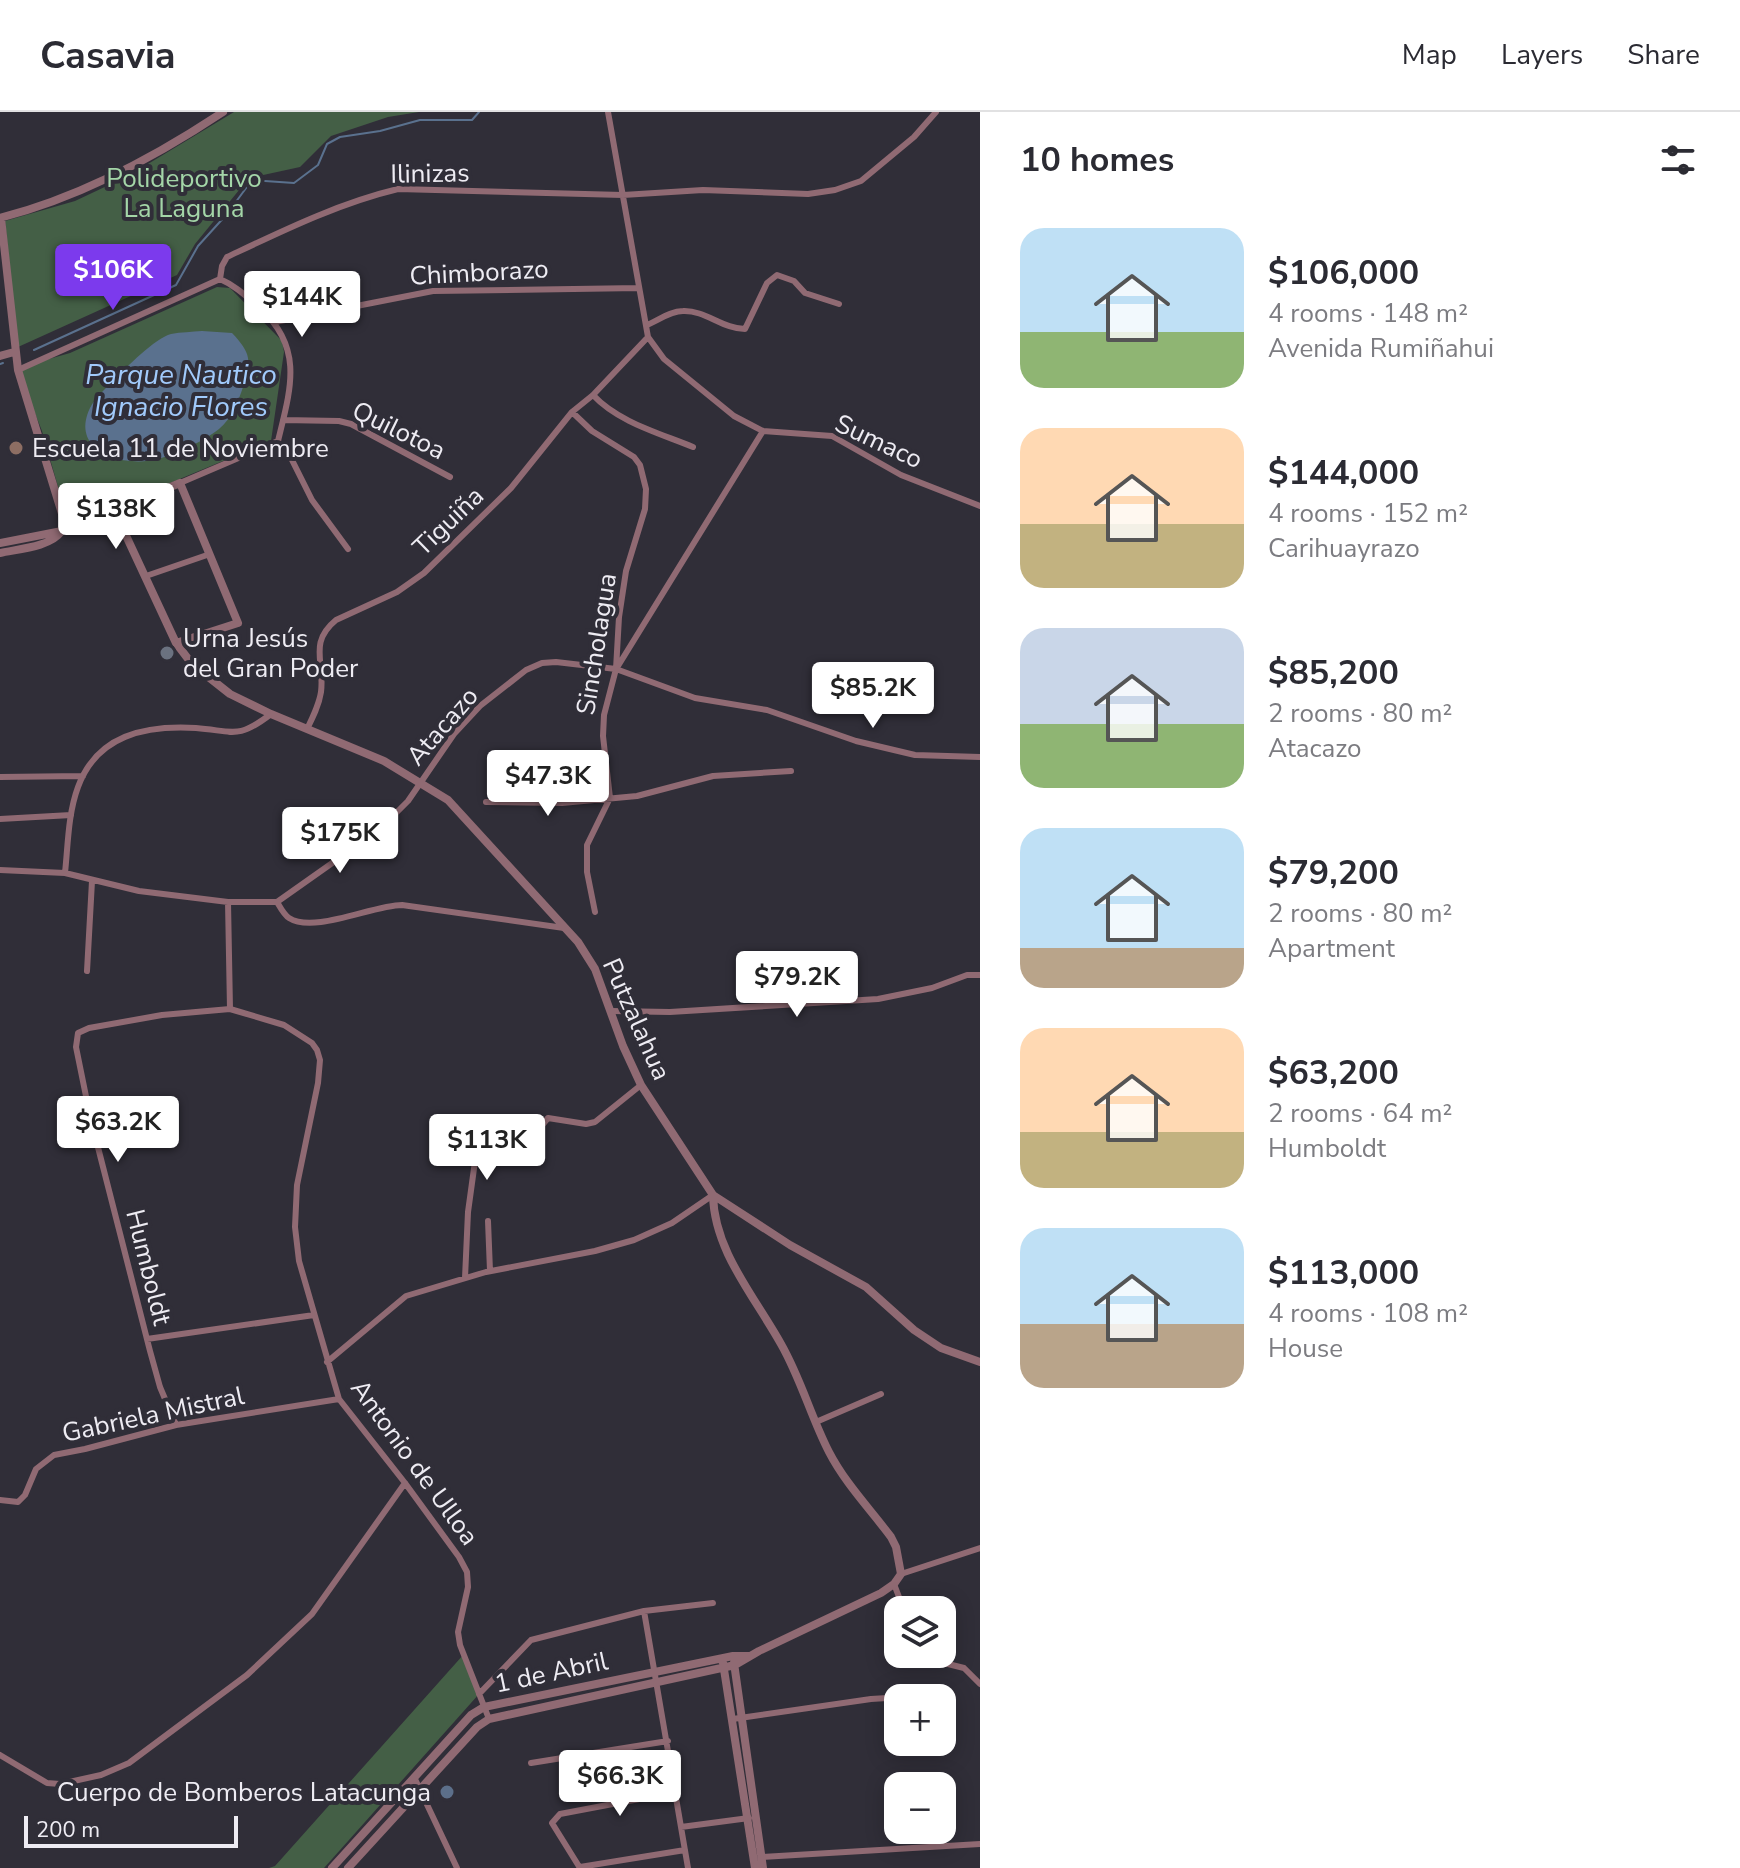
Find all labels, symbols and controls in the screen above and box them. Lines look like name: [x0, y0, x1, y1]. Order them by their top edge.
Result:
text: Casavia: [40, 30, 176, 81]
text: Map: [1402, 36, 1457, 74]
text: Layers: [1501, 36, 1583, 74]
text: Share: [1627, 36, 1700, 74]
text: 10 homes: [1020, 137, 1174, 183]
icon: filters: [1656, 138, 1700, 182]
street label: Ilinizas: [390, 155, 470, 192]
park label: Polideportivo La Laguna: [106, 161, 262, 226]
pin: $106K: [57, 244, 169, 312]
text: $106,000: [1268, 250, 1419, 296]
street label: Chimborazo: [409, 251, 550, 294]
text: $106K: [73, 252, 153, 287]
icon: home: [1084, 260, 1180, 356]
pin: $144K: [246, 271, 358, 339]
text: $144K: [262, 279, 342, 314]
text: 4 rooms · 148 m²: [1268, 296, 1468, 331]
text: Avenida Rumiñahui: [1268, 331, 1494, 366]
water label: Parque Nautico Ignacio Flores: [85, 356, 277, 426]
street label: Quilotoa: [346, 393, 451, 468]
street label: Sumaco: [829, 406, 928, 477]
place label: Escuela 11 de Noviembre: [32, 431, 329, 466]
marker: Escuela 11 de Noviembre: [7, 439, 25, 457]
text: $144,000: [1268, 450, 1419, 496]
icon: home: [1084, 460, 1180, 556]
street label: Tiguiña: [405, 479, 491, 564]
pin: $138K: [60, 483, 172, 551]
text: $138K: [76, 491, 156, 526]
text: 4 rooms · 152 m²: [1268, 496, 1468, 531]
text: Carihuayrazo: [1268, 531, 1420, 566]
street label: Sincholagua: [568, 571, 625, 718]
place label: Urna Jesús del Gran Poder: [183, 621, 359, 686]
marker: Urna Jesús del Gran Poder: [158, 644, 176, 662]
text: $85,200: [1268, 650, 1399, 696]
icon: home: [1084, 660, 1180, 756]
pin: $85.2K: [808, 662, 938, 730]
text: $85.2K: [830, 670, 916, 705]
street label: Atacazo: [399, 680, 486, 773]
text: 2 rooms · 80 m²: [1268, 696, 1452, 731]
text: Atacazo: [1268, 731, 1361, 766]
pin: $47.3K: [483, 750, 613, 818]
text: $47.3K: [505, 758, 591, 793]
pin: $175K: [284, 807, 396, 875]
text: $175K: [300, 815, 380, 850]
text: $79,200: [1268, 850, 1399, 896]
icon: home: [1084, 860, 1180, 956]
text: 2 rooms · 80 m²: [1268, 896, 1452, 931]
text: Apartment: [1268, 931, 1395, 966]
pin: $79.2K: [732, 951, 862, 1019]
street label: Putzalahua: [594, 953, 679, 1086]
text: $79.2K: [754, 959, 840, 994]
text: $63,200: [1268, 1050, 1399, 1096]
icon: home: [1084, 1060, 1180, 1156]
pin: $63.2K: [53, 1096, 183, 1164]
text: 2 rooms · 64 m²: [1268, 1096, 1452, 1131]
text: $63.2K: [75, 1104, 161, 1139]
pin: $113K: [431, 1114, 543, 1182]
text: $113K: [447, 1122, 527, 1157]
text: Humboldt: [1268, 1131, 1386, 1166]
street label: Humboldt: [117, 1206, 180, 1330]
text: $113,000: [1268, 1250, 1419, 1296]
icon: home: [1084, 1260, 1180, 1356]
text: 4 rooms · 108 m²: [1268, 1296, 1468, 1331]
text: House: [1268, 1331, 1343, 1366]
street label: Antonio de Ulloa: [342, 1372, 487, 1552]
street label: Gabriela Mistral: [59, 1378, 248, 1451]
map controls: [884, 1596, 956, 1844]
button: layers: [884, 1596, 956, 1668]
street label: 1 de Abril: [491, 1643, 611, 1702]
button: +: [884, 1684, 956, 1756]
pin: $66.3K: [555, 1750, 685, 1818]
text: $66.3K: [577, 1758, 663, 1793]
button: −: [884, 1772, 956, 1844]
place label: Cuerpo de Bomberos Latacunga: [57, 1775, 431, 1810]
marker: Cuerpo de Bomberos Latacunga: [438, 1783, 456, 1801]
scale bar: [24, 1812, 238, 1848]
text: 200 m: [36, 1815, 100, 1845]

